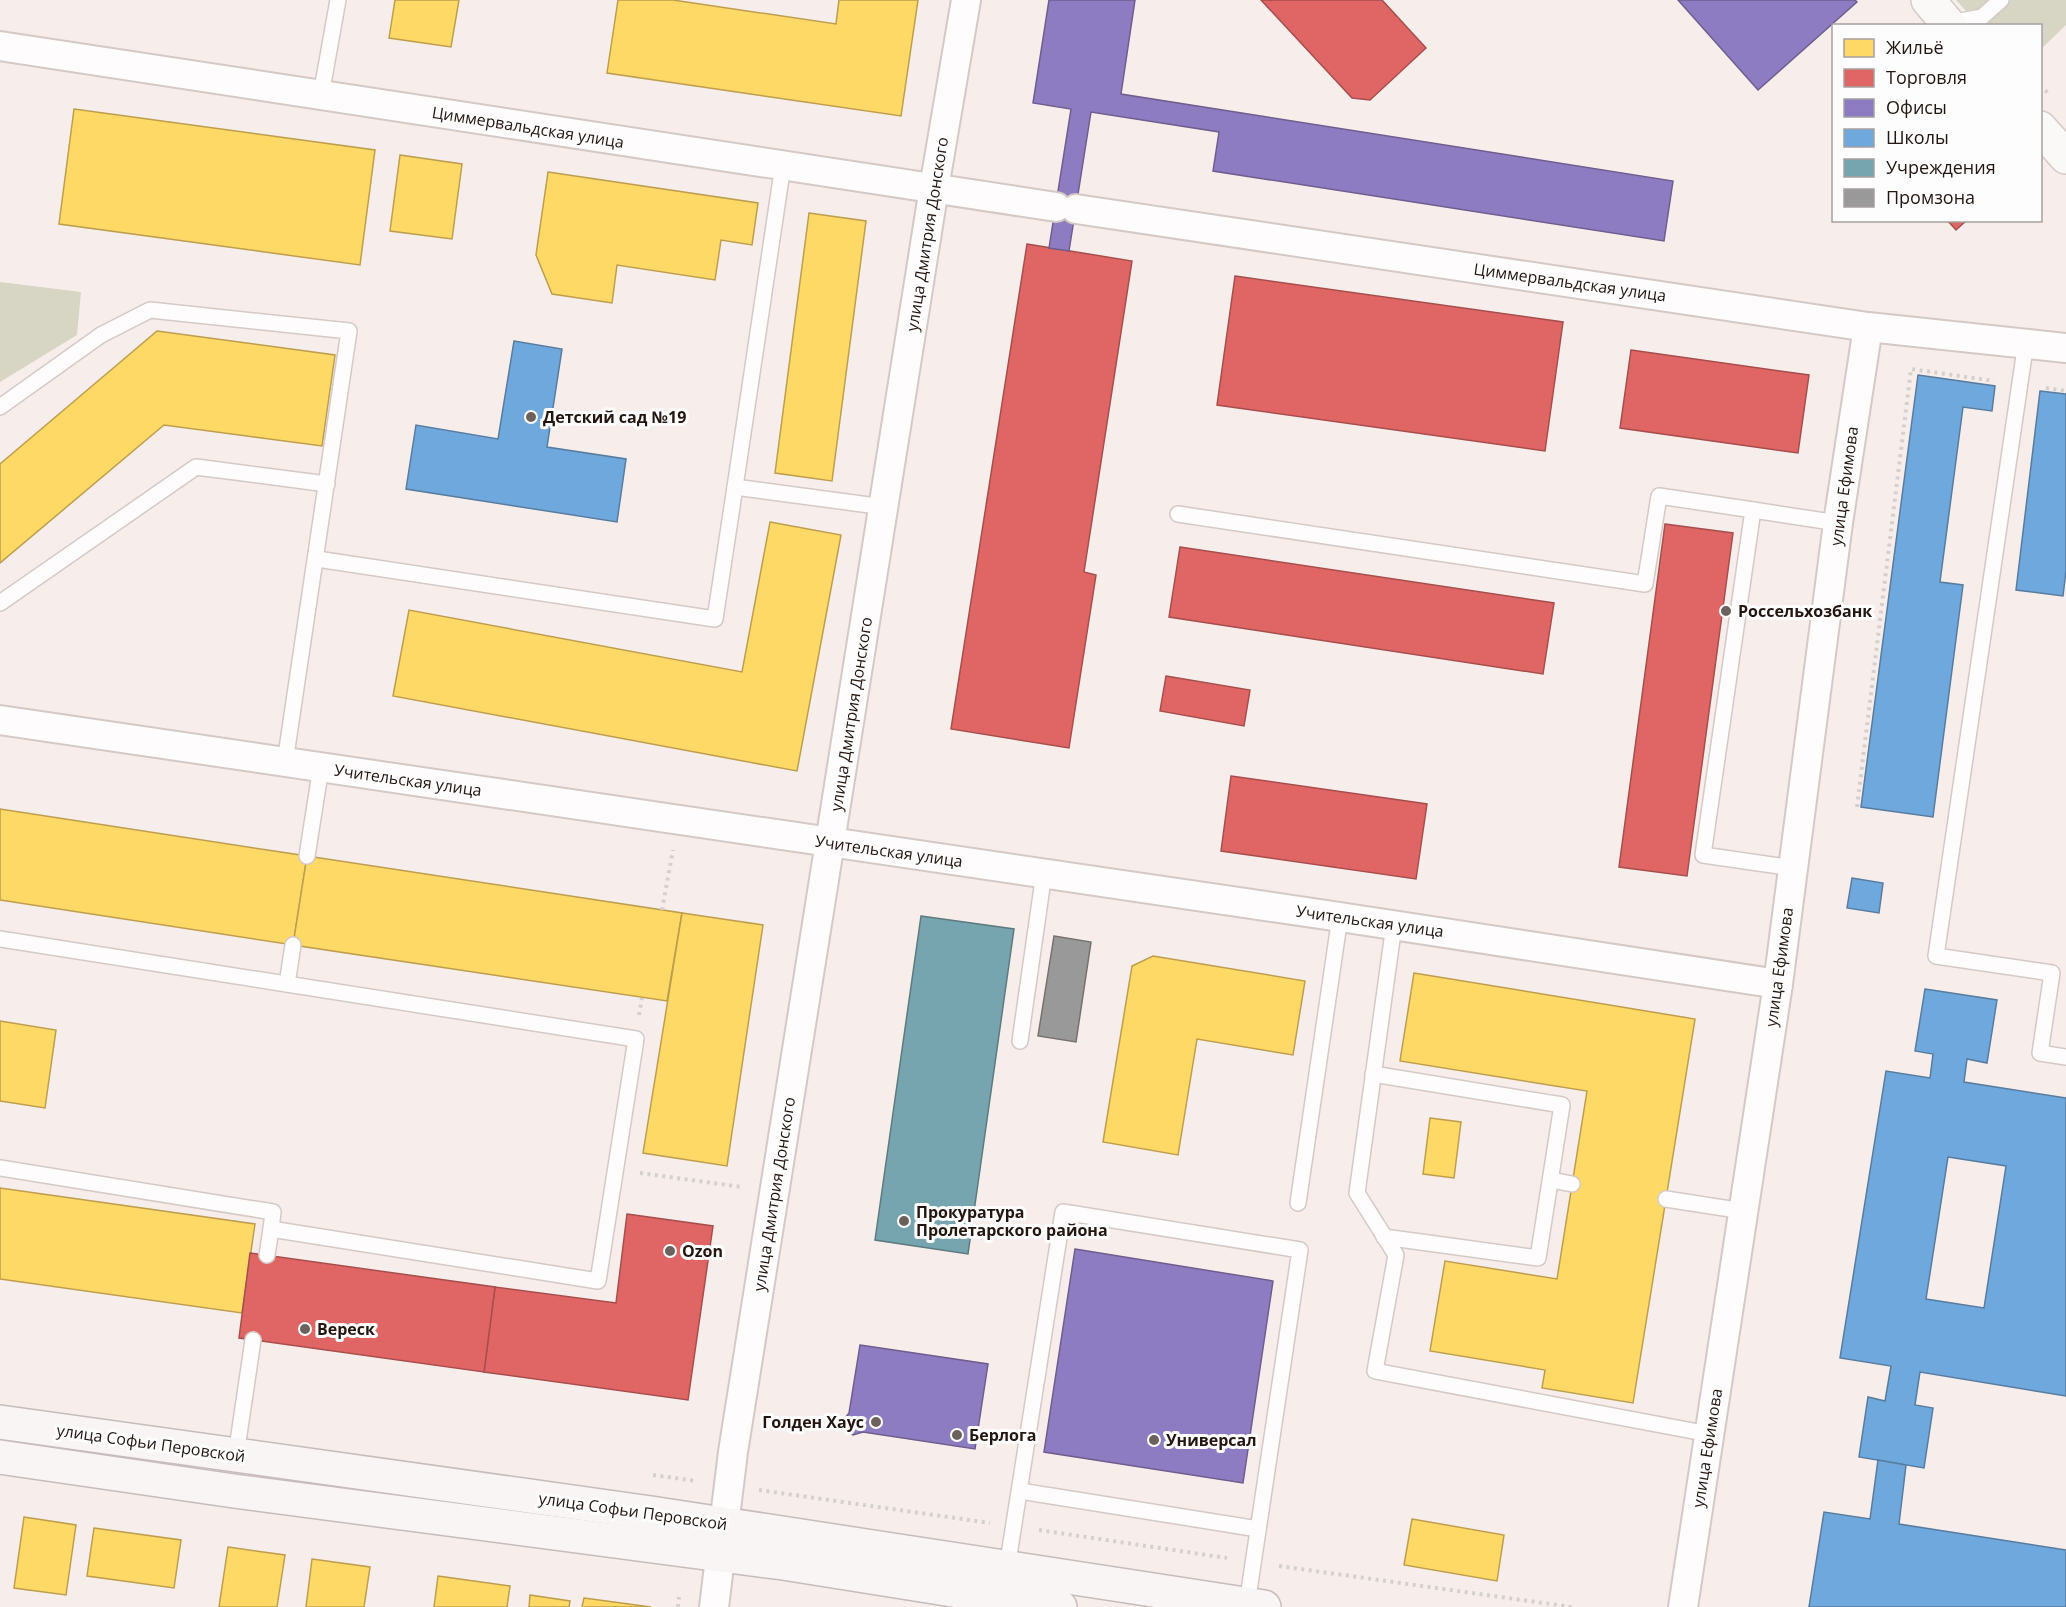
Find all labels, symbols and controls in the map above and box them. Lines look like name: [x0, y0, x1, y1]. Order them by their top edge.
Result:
legend: [1832, 24, 2042, 222]
text: Жильё: [1886, 35, 1944, 59]
text: Торговля: [1886, 65, 1967, 89]
text: Офисы: [1886, 95, 1947, 119]
street label: Циммервальдская улица: [430, 101, 626, 153]
text: Школы: [1886, 125, 1949, 149]
street label: улица Дмитрия Донского: [901, 135, 953, 333]
text: Учреждения: [1886, 155, 1996, 179]
text: Промзона: [1886, 185, 1975, 209]
street label: Циммервальдская улица: [1472, 258, 1668, 306]
place label: Детский сад №19: [543, 406, 686, 428]
marker: Детский сад №19: [524, 410, 538, 424]
street label: улица Ефимова: [1825, 425, 1863, 547]
place label: Россельхозбанк: [1738, 600, 1872, 622]
marker: Россельхозбанк: [1719, 604, 1733, 618]
street label: улица Дмитрия Донского: [825, 615, 877, 813]
street label: Учительская улица: [333, 759, 483, 801]
street label: Учительская улица: [814, 830, 964, 872]
street label: Учительская улица: [1295, 900, 1445, 942]
street label: улица Ефимова: [1760, 906, 1798, 1028]
street label: улица Дмитрия Донского: [748, 1095, 800, 1293]
place label: Прокуратура Пролетарского района: [916, 1201, 1108, 1241]
marker: Прокуратура Пролетарского района: [897, 1214, 911, 1228]
place label: Ozon: [682, 1240, 723, 1262]
marker: Ozon: [663, 1244, 677, 1258]
place label: Вереск: [317, 1318, 375, 1340]
marker: Вереск: [298, 1322, 312, 1336]
street label: улица Ефимова: [1687, 1387, 1727, 1509]
place label: Голден Хаус: [762, 1411, 864, 1433]
marker: Голден Хаус: [869, 1415, 883, 1429]
street label: улица Софьи Перовской: [55, 1419, 247, 1467]
place label: Берлога: [969, 1424, 1036, 1446]
marker: Берлога: [950, 1428, 964, 1442]
place label: Универсал: [1166, 1429, 1257, 1451]
marker: Универсал: [1147, 1433, 1161, 1447]
street label: улица Софьи Перовской: [537, 1487, 729, 1535]

